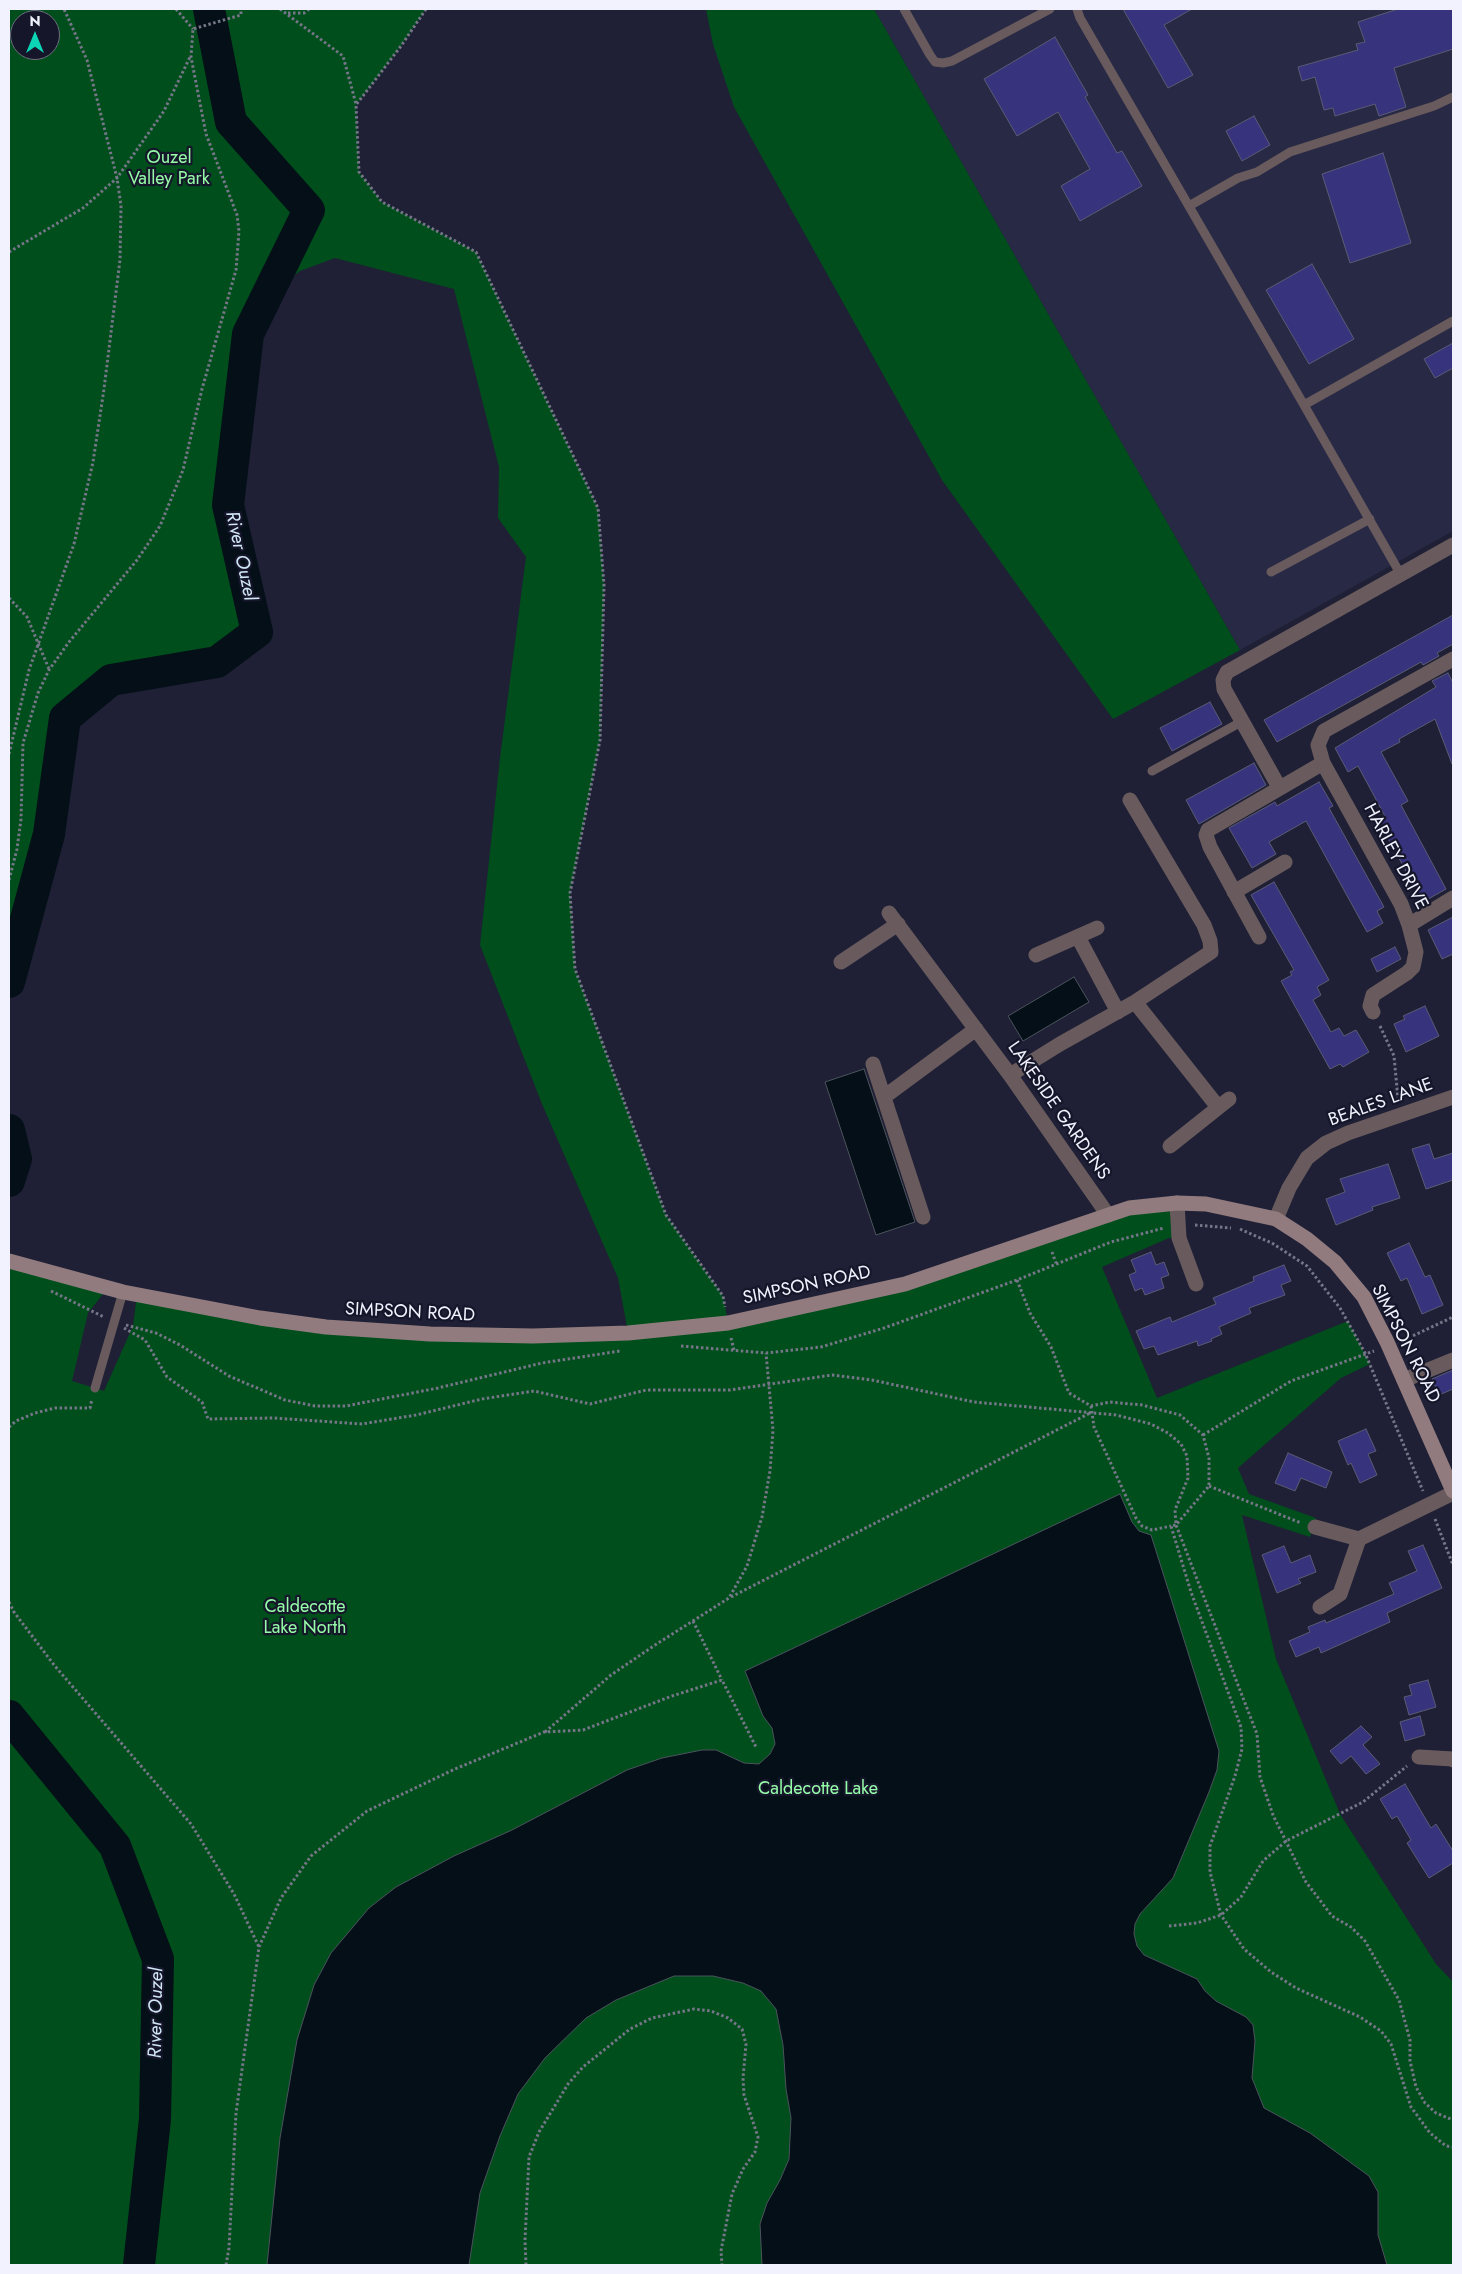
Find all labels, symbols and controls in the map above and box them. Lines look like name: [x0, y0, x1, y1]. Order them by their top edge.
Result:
north arrow: [10, 10, 60, 60]
text: N: [29, 11, 41, 31]
park label: Ouzel Valley Park: [128, 148, 210, 190]
water label: River Ouzel: [219, 509, 261, 603]
street label: HARLEY DRIVE: [1358, 800, 1432, 914]
street label: LAKESIDE GARDENS: [1002, 1038, 1114, 1184]
street label: BEALES LANE: [1326, 1074, 1436, 1132]
street label: SIMPSON ROAD: [741, 1262, 873, 1310]
street label: SIMPSON ROAD: [1366, 1281, 1444, 1407]
street label: SIMPSON ROAD: [345, 1299, 475, 1327]
park label: Caldecotte Lake North: [264, 1597, 346, 1640]
park label: Caldecotte Lake: [758, 1779, 878, 1801]
water label: River Ouzel: [145, 1967, 169, 2059]

